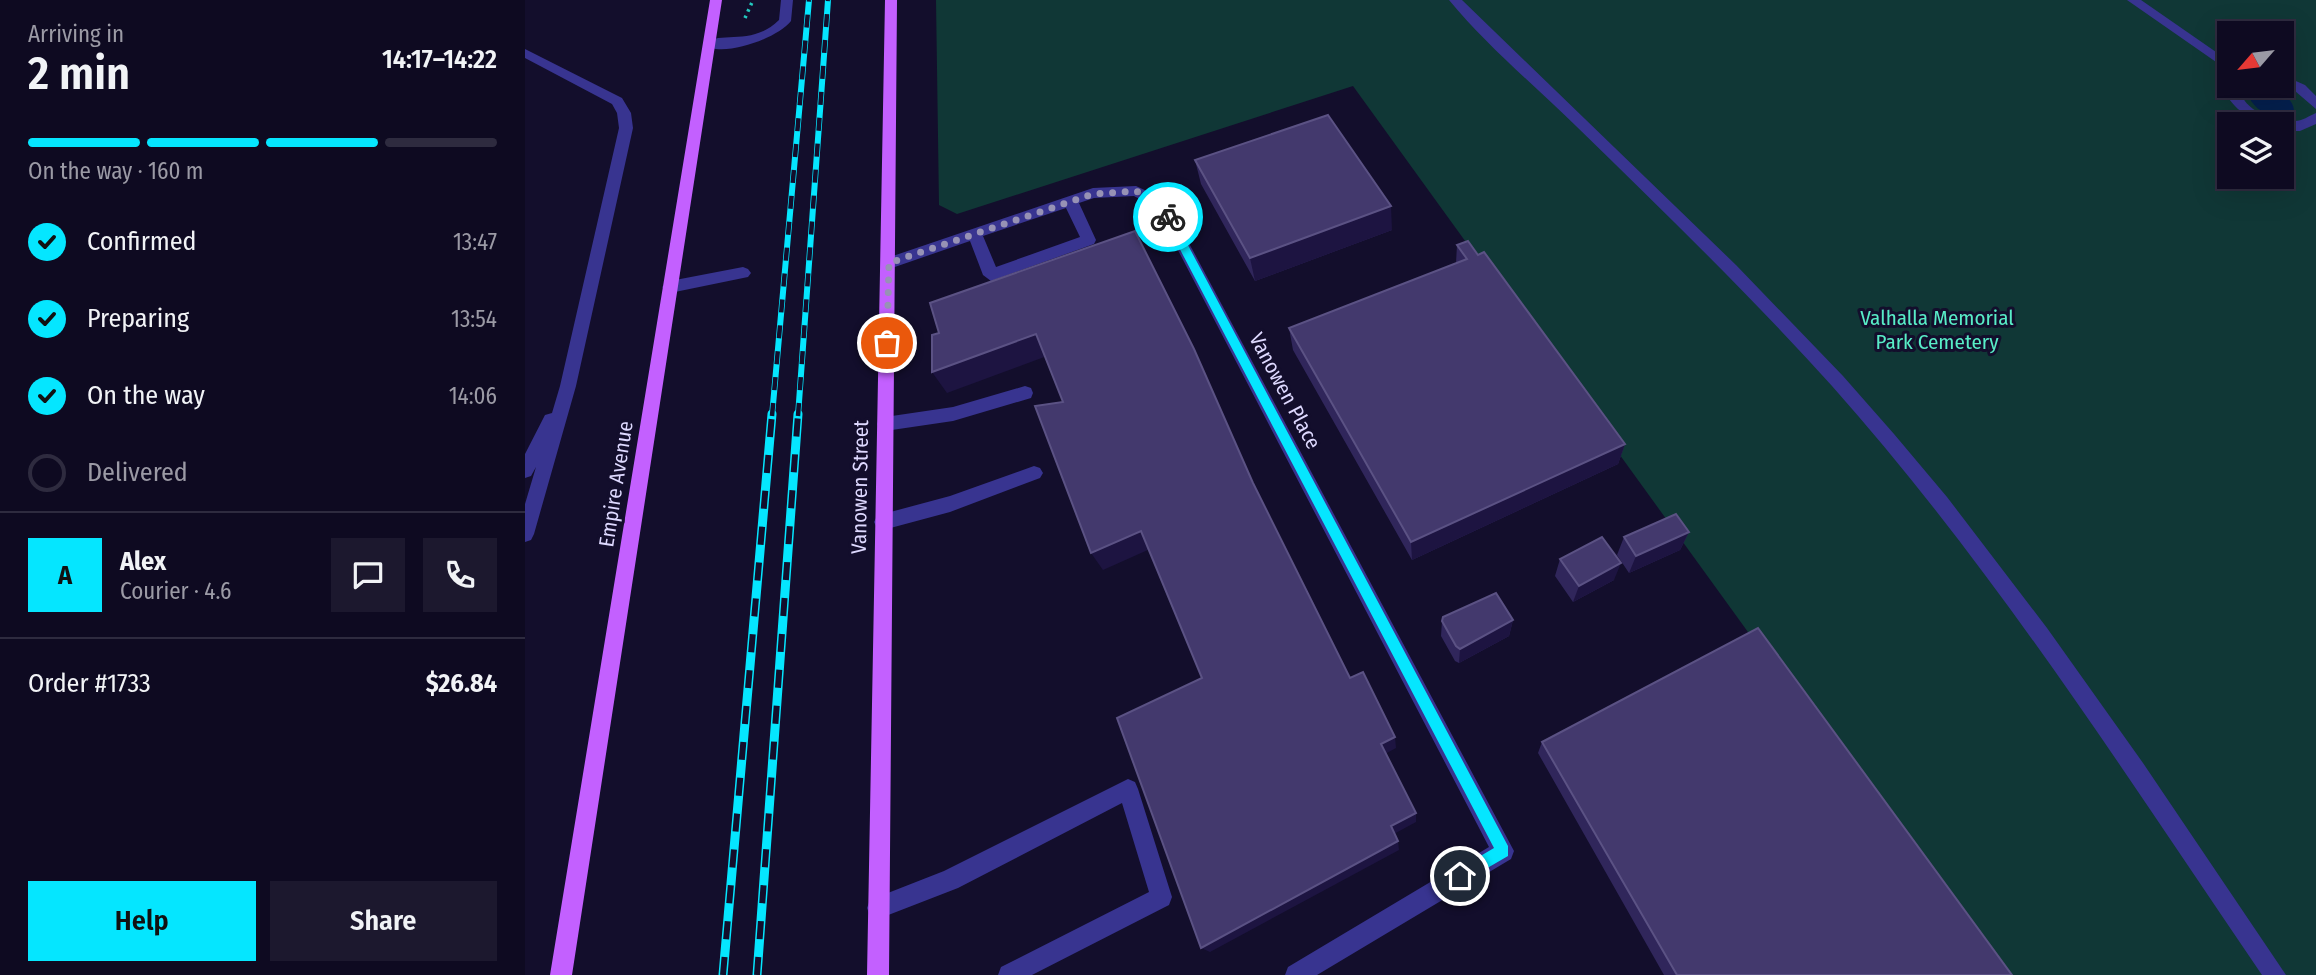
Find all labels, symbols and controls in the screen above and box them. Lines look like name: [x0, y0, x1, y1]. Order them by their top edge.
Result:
text: Arriving in: [28, 20, 124, 48]
north arrow: [2217, 21, 2294, 98]
map controls: [2217, 21, 2294, 189]
text: 14:17–14:22: [382, 44, 497, 75]
text: 2 min: [28, 46, 130, 101]
button: layers: [2217, 112, 2294, 189]
text: On the way · 160 m: [28, 157, 203, 185]
courier: [1133, 182, 1203, 252]
icon: bike: [1149, 198, 1187, 236]
icon: check: [28, 223, 66, 261]
text: Confirmed: [87, 226, 197, 257]
text: 13:47: [453, 228, 497, 256]
icon: check: [28, 300, 66, 338]
text: Preparing: [87, 303, 189, 334]
text: 13:54: [451, 305, 497, 333]
park label: Valhalla Memorial Park Cemetery: [1860, 305, 2014, 355]
pin: [857, 313, 917, 373]
icon: bag: [868, 324, 906, 362]
street label: Vanowen Place: [1244, 328, 1326, 454]
icon: check: [28, 377, 66, 415]
text: On the way: [87, 380, 205, 411]
text: 14:06: [449, 382, 497, 410]
street label: Empire Avenue: [593, 419, 639, 549]
street label: Vanowen Street: [846, 420, 874, 554]
text: Delivered: [87, 457, 188, 488]
button: chat: [331, 538, 405, 612]
button: phone: [423, 538, 497, 612]
text: Alex: [120, 546, 166, 577]
text: A: [58, 560, 72, 591]
text: Courier · 4.6: [120, 577, 231, 605]
text: Order #1733: [28, 668, 151, 699]
text: $26.84: [426, 668, 497, 699]
pin: [1430, 846, 1490, 906]
icon: home: [1441, 857, 1479, 895]
button: Help: [28, 881, 256, 961]
button: Share: [270, 881, 497, 961]

